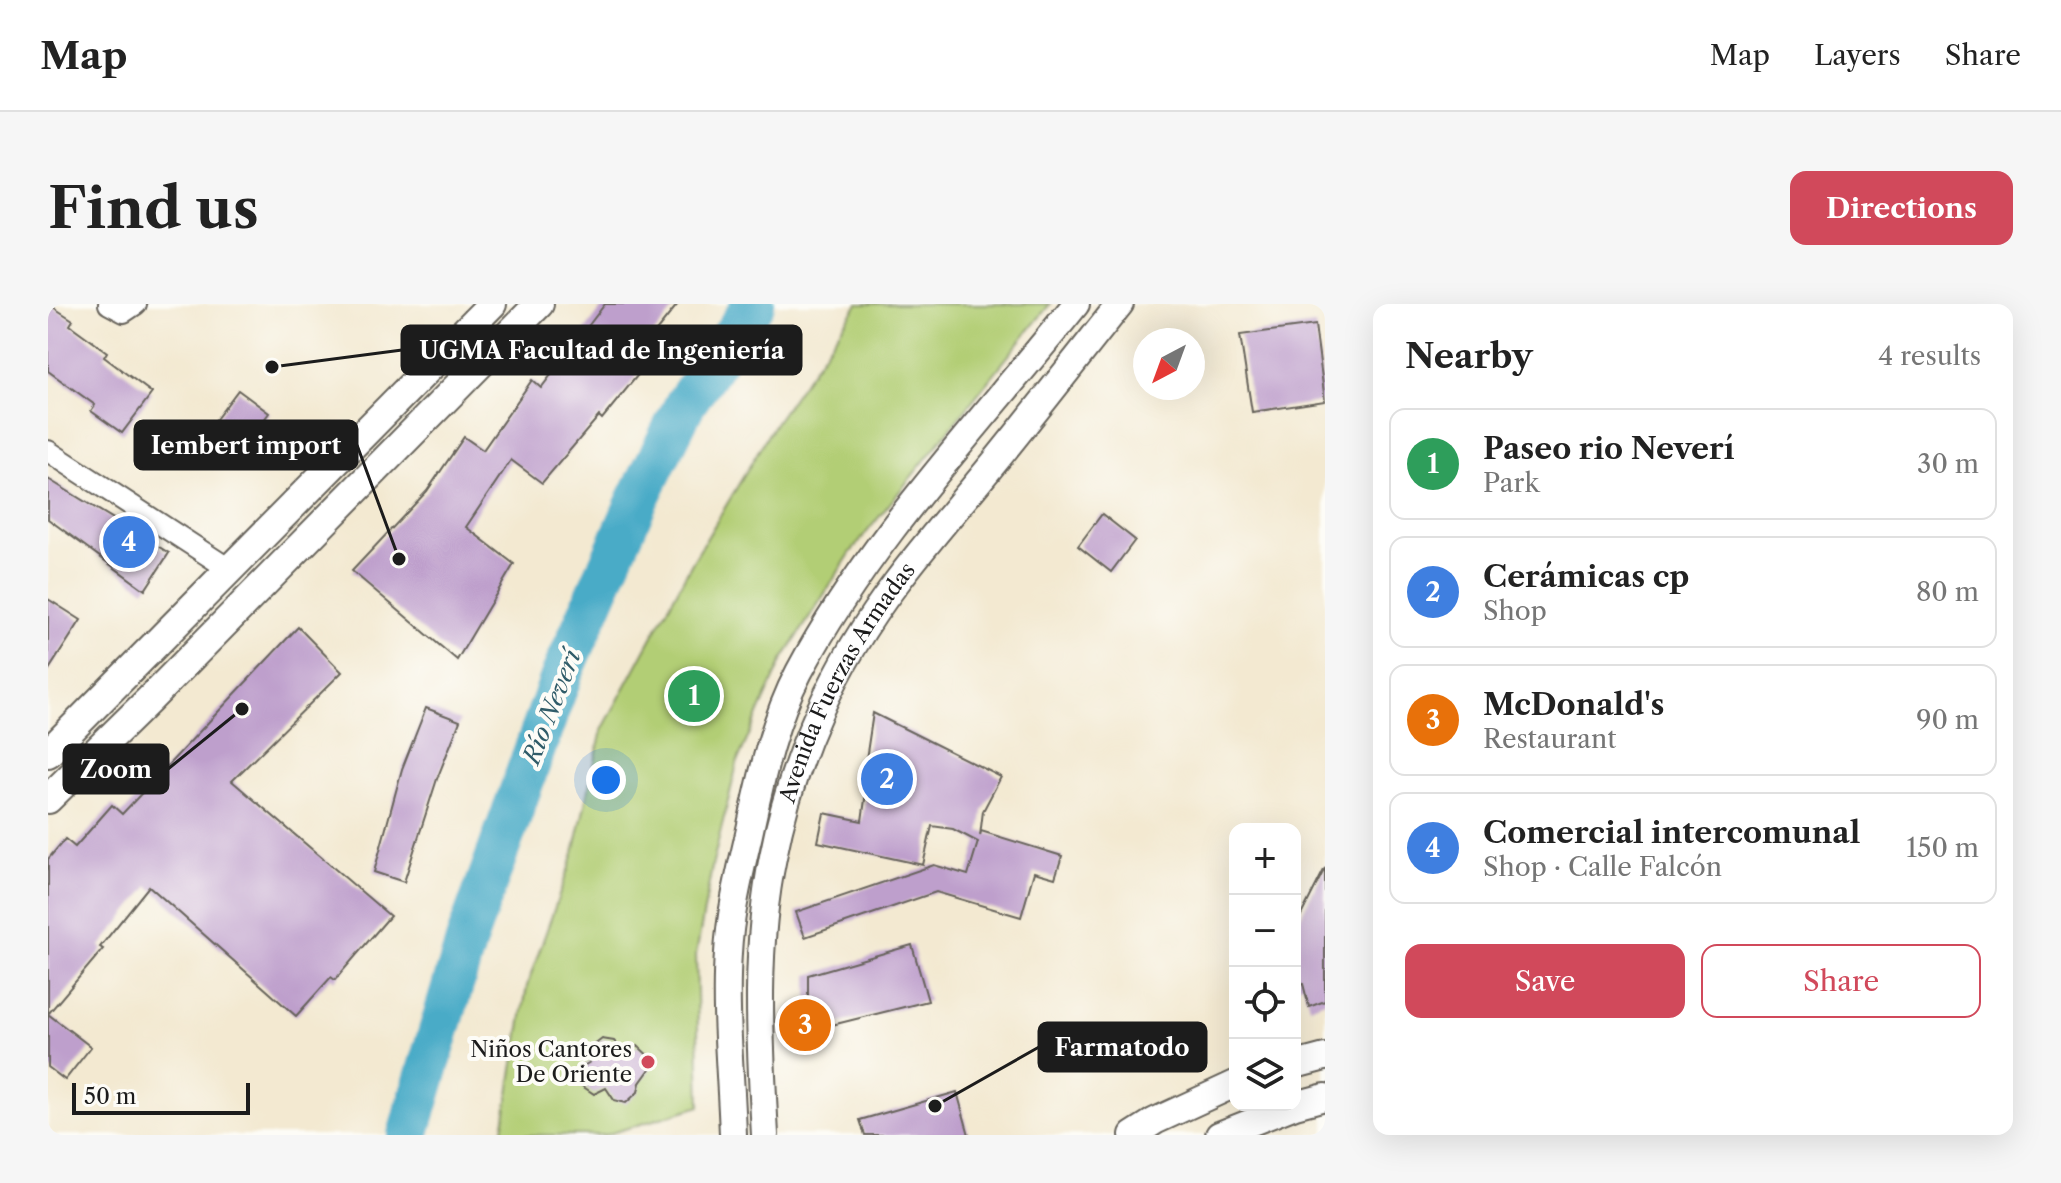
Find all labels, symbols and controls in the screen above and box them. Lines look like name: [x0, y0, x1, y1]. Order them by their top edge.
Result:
text: Map: [40, 32, 128, 79]
text: Map: [1710, 38, 1770, 72]
text: Layers: [1814, 38, 1901, 72]
text: Share: [1945, 38, 2021, 72]
button: Directions: [1790, 171, 2013, 245]
text: Find us: [48, 174, 259, 243]
callout: UGMA Facultad de Ingeniería: [402, 326, 801, 374]
north arrow: [1133, 328, 1205, 400]
text: Nearby: [1405, 335, 1533, 377]
text: UGMA Facultad de Ingeniería: [419, 336, 786, 365]
text: 4 results: [1878, 340, 1981, 372]
callout: Iembert import: [135, 421, 357, 469]
text: Paseo rio Neverí: [1483, 430, 1734, 467]
text: Iembert import: [151, 431, 342, 460]
text: 1: [1427, 448, 1439, 480]
text: 30 m: [1917, 448, 1979, 480]
text: Park: [1483, 467, 1540, 499]
pin: 4: [103, 512, 155, 572]
street label: Avenida Fuerzas Armadas: [773, 557, 921, 807]
text: Cerámicas cp: [1483, 558, 1689, 595]
text: 2: [1425, 576, 1441, 608]
text: 80 m: [1916, 576, 1979, 608]
text: Shop: [1483, 595, 1547, 627]
water label: Río Neverí: [516, 644, 587, 770]
pin: 1: [668, 666, 720, 726]
text: McDonald's: [1483, 686, 1664, 723]
text: 3: [1426, 704, 1440, 736]
text: 90 m: [1916, 704, 1979, 736]
text: Restaurant: [1483, 723, 1617, 755]
callout: Zoom: [64, 745, 168, 793]
pin: 2: [861, 749, 913, 809]
text: Zoom: [80, 755, 152, 784]
your location: [586, 760, 626, 800]
text: Comercial intercomunal: [1483, 814, 1860, 851]
map controls: [1229, 823, 1301, 1111]
button: +: [1229, 823, 1301, 895]
text: 4: [1425, 832, 1441, 864]
text: 150 m: [1906, 832, 1979, 864]
text: Shop · Calle Falcón: [1483, 851, 1722, 883]
button: −: [1229, 895, 1301, 967]
button: Save: [1405, 944, 1685, 1018]
button: Share: [1701, 944, 1981, 1018]
button: locate: [1229, 967, 1301, 1039]
pin: 3: [779, 995, 831, 1055]
callout: Farmatodo: [1039, 1023, 1206, 1071]
text: Farmatodo: [1055, 1033, 1189, 1062]
place label: Niños Cantores De Oriente: [470, 1036, 632, 1088]
button: layers: [1229, 1039, 1301, 1111]
marker: Niños Cantores De Oriente: [639, 1053, 657, 1071]
scale bar: [72, 1079, 250, 1115]
text: 50 m: [84, 1083, 136, 1110]

